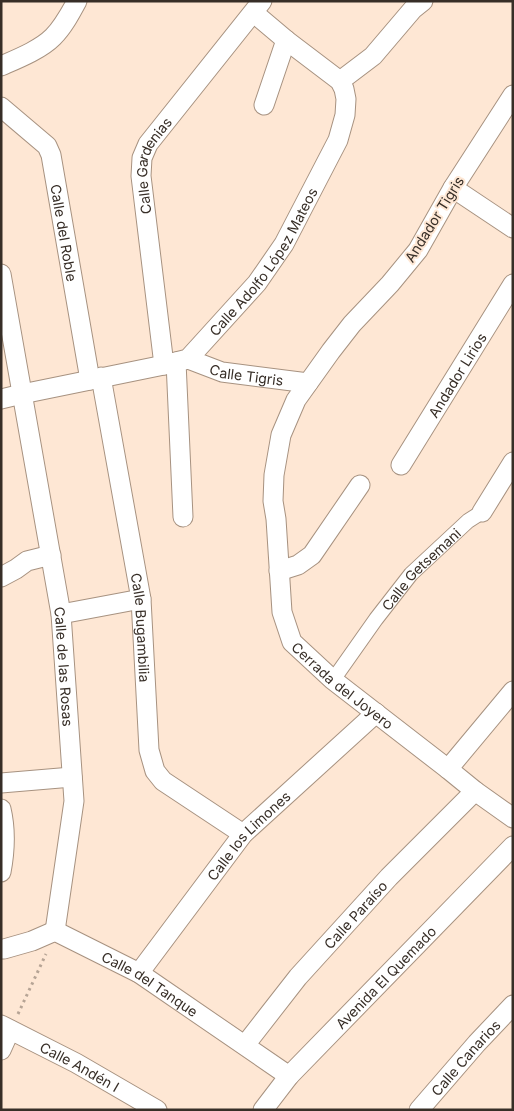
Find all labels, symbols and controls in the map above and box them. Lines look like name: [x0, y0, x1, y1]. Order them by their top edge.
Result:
street label: Calle Gardenias: [132, 113, 175, 215]
street label: Andador Tigris: [401, 173, 467, 265]
street label: Calle del Roble: [48, 183, 81, 283]
street label: Calle Adolfo López Mateos: [205, 185, 320, 339]
street label: Andador Lirios: [424, 329, 489, 420]
street label: Calle Tigris: [207, 360, 284, 388]
street label: Calle Getsemani: [378, 524, 464, 613]
street label: Calle Bugambilia: [128, 571, 154, 683]
street label: Calle de las Rosas: [51, 605, 77, 727]
street label: Cerrada del Joyero: [289, 638, 397, 732]
street label: Calle los Limones: [203, 787, 293, 884]
street label: Calle Paraíso: [320, 877, 390, 952]
street label: Avenida El Quemado: [332, 922, 439, 1032]
street label: Calle del Tanque: [99, 947, 202, 1020]
street label: Calle Canarios: [427, 1016, 503, 1099]
street label: Calle Andén I: [37, 1038, 122, 1095]

